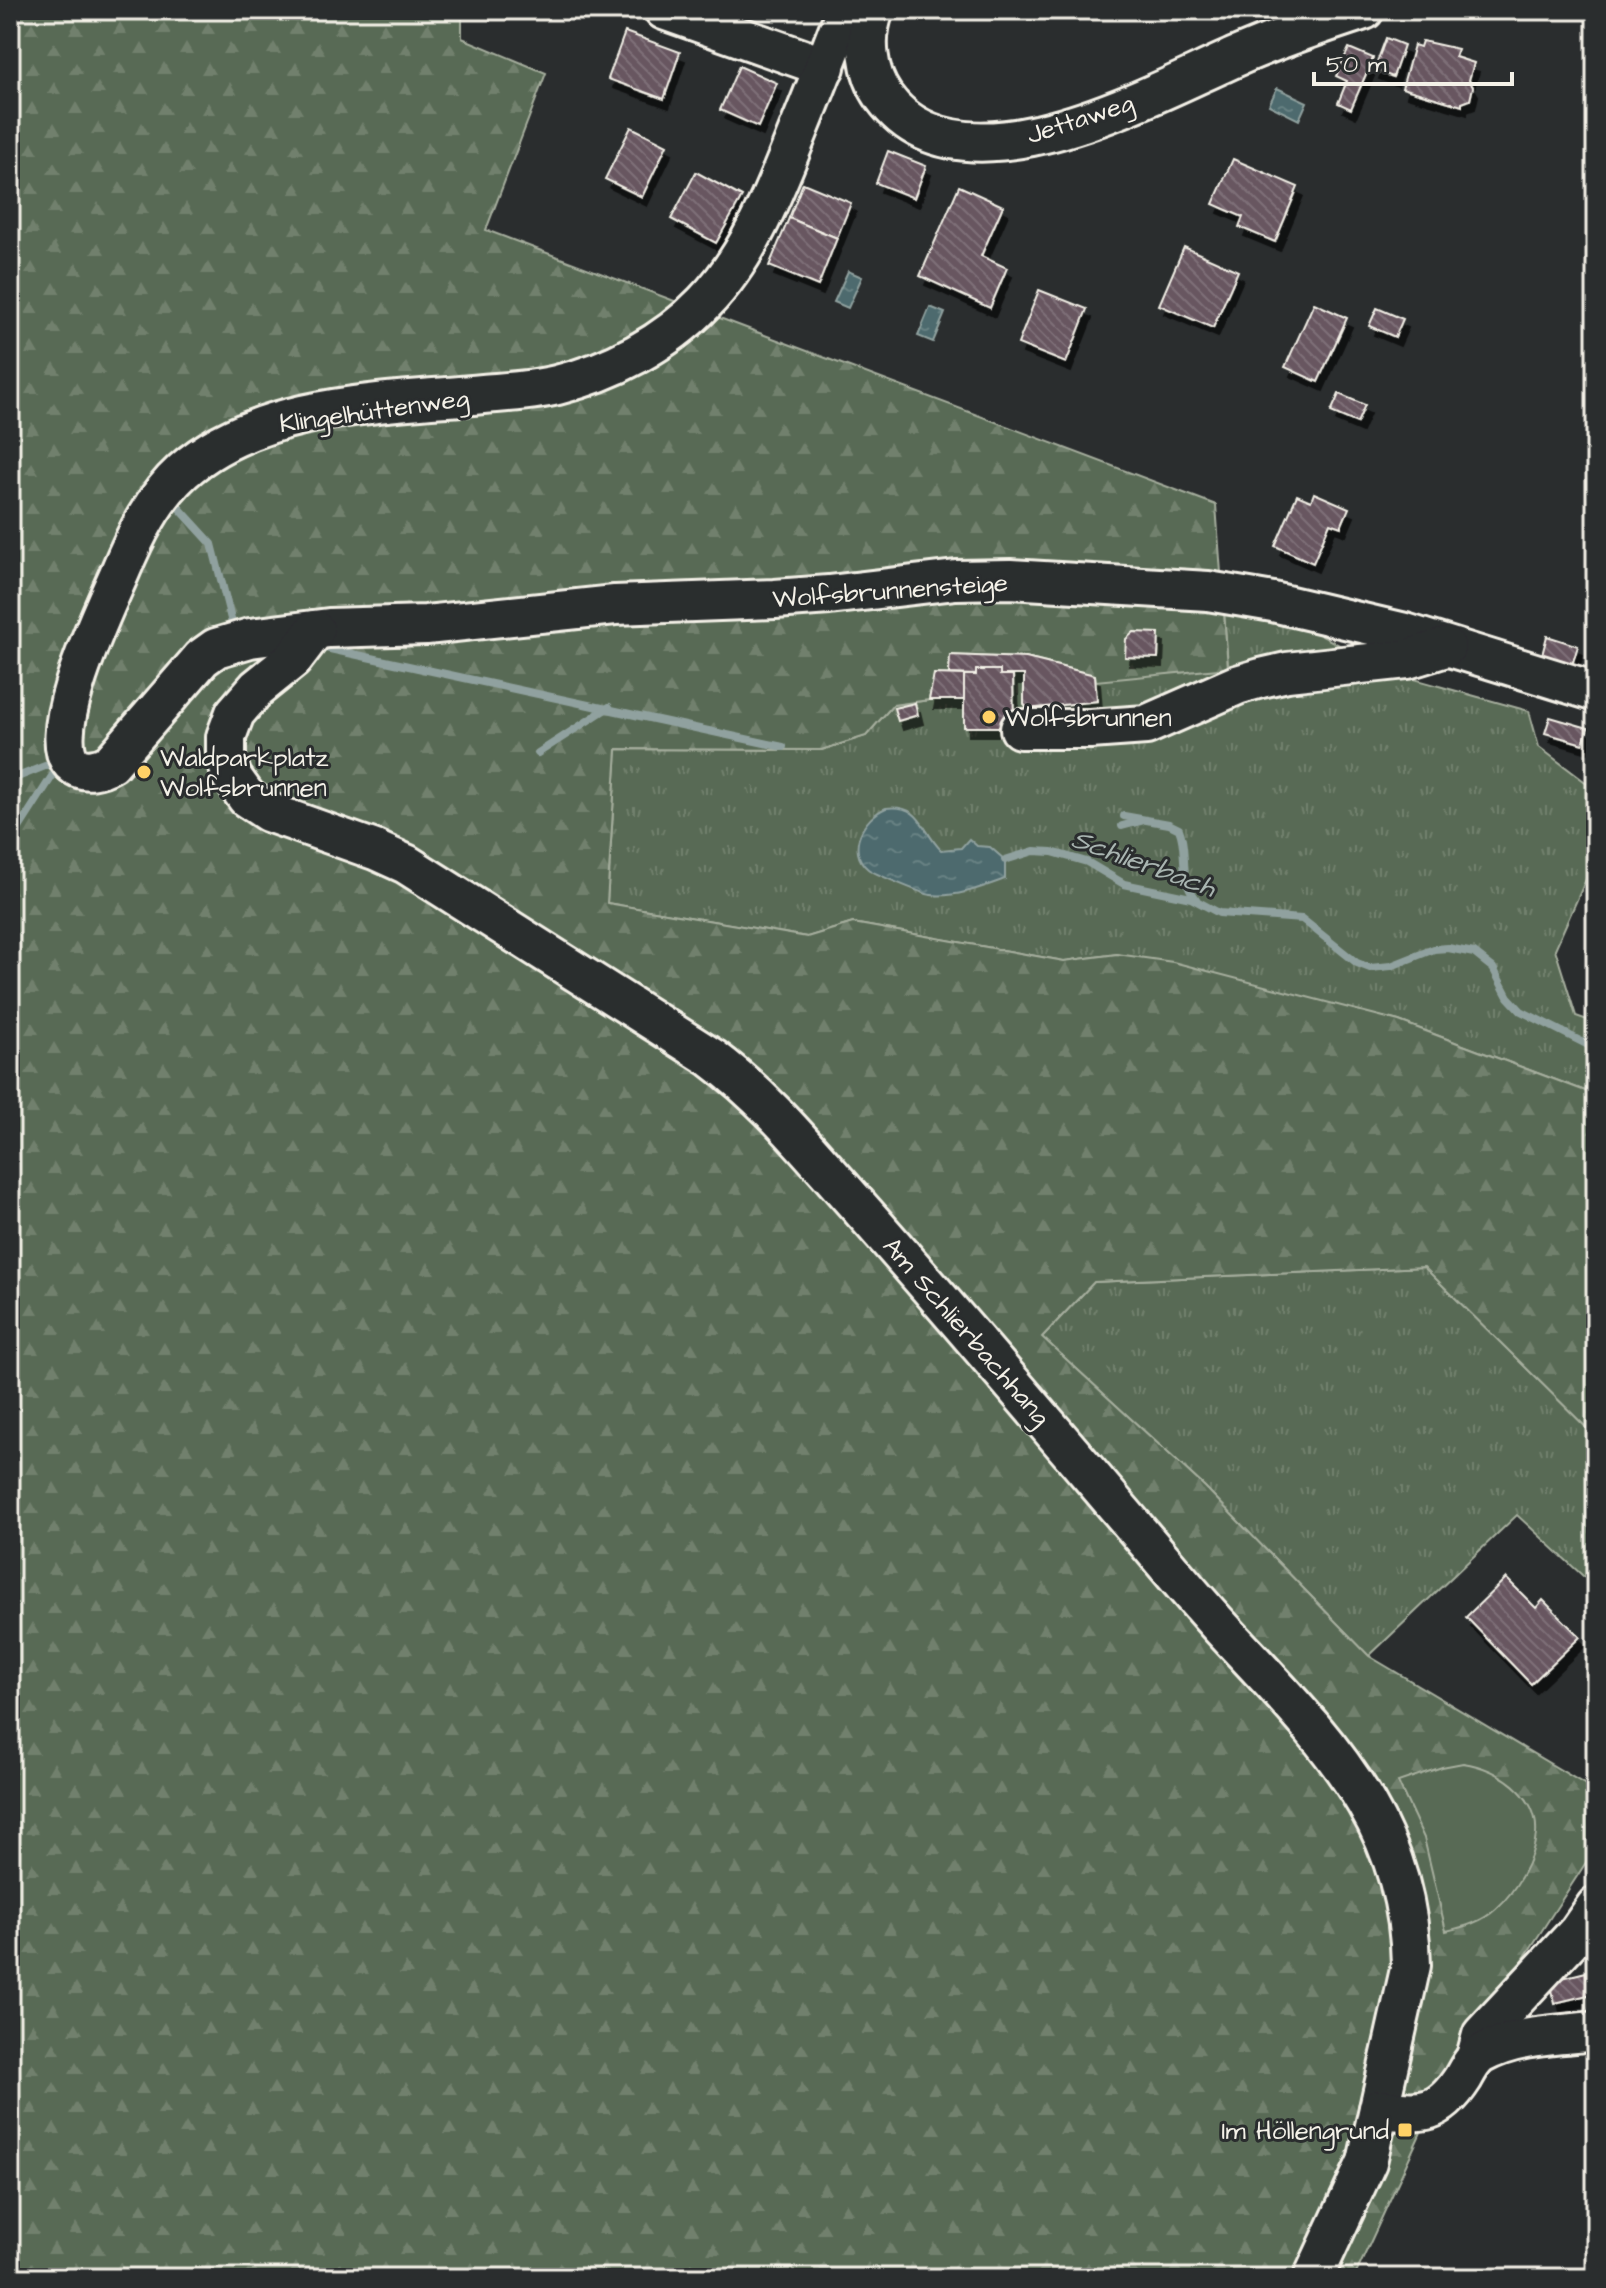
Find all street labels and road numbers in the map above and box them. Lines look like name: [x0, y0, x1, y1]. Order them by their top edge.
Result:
street label: Jettaweg: [1022, 85, 1139, 155]
street label: Klingelhüttenweg: [277, 380, 471, 444]
street label: Wolfsbrunnensteige: [771, 565, 1009, 619]
street label: Am Schlierbachhang: [873, 1229, 1058, 1435]

